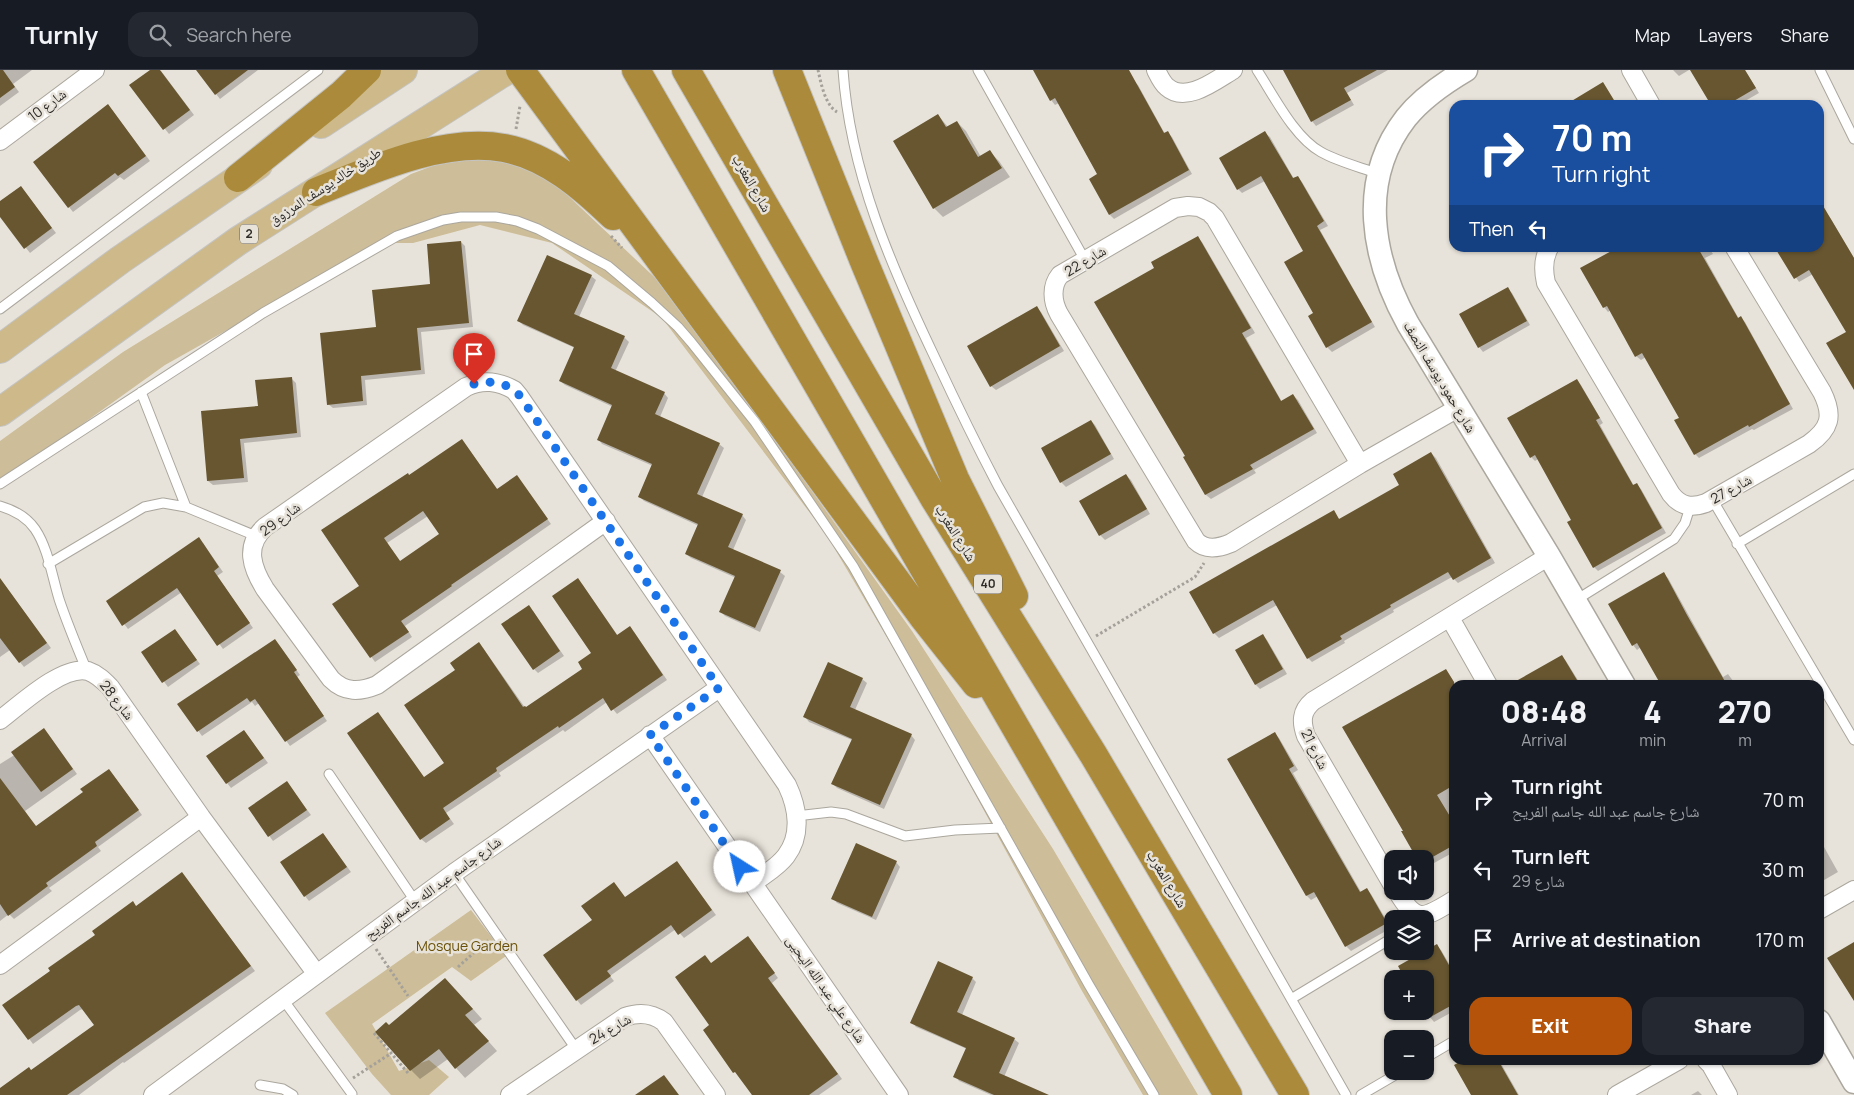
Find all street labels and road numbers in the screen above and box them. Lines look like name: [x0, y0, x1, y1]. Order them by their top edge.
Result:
street label: شارع 10: [24, 84, 70, 126]
street label: طريق خالد يوسف المرزوق: [265, 142, 385, 230]
street label: شارع المغرب: [727, 150, 777, 216]
road number: 2: [240, 224, 258, 243]
street label: شارع 22: [1060, 241, 1110, 281]
street label: شارع حمود يوسف النصف: [1399, 318, 1481, 436]
street label: شارع 27: [1707, 469, 1755, 509]
street label: شارع 29: [256, 497, 304, 541]
street label: شارع المغرب: [931, 501, 981, 565]
road number: 40: [974, 574, 1002, 594]
street label: شارع 28: [95, 676, 139, 724]
street label: شارع 21: [1296, 725, 1334, 773]
street label: شارع جاسم عبد الله جاسم الفريح: [361, 832, 505, 944]
street label: شارع المغرب: [1142, 847, 1192, 911]
street label: شارع علي عبد الله اليحيى: [780, 931, 871, 1048]
street label: شارع 24: [585, 1009, 635, 1049]

